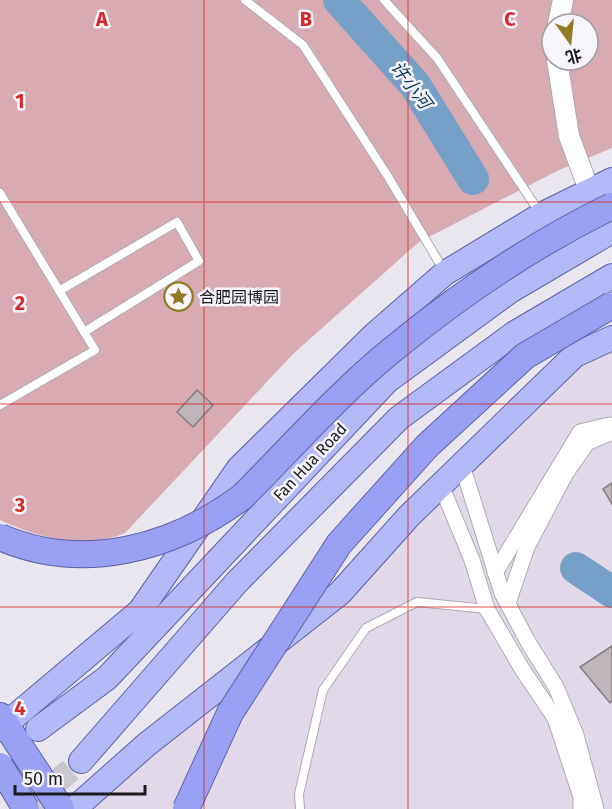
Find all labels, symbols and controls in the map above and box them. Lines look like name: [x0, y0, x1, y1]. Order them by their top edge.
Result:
text: A: [95, 7, 109, 31]
text: B: [300, 7, 312, 31]
text: C: [504, 7, 516, 31]
north arrow: [540, 12, 600, 72]
text: 北: [564, 45, 584, 67]
water label: 许小河: [386, 57, 438, 116]
text: 1: [15, 89, 25, 113]
place icon: 合肥园博园: [162, 281, 194, 313]
place label: 合肥园博园: [199, 288, 279, 307]
text: 2: [15, 291, 25, 315]
street label: Fan Hua Road: [269, 419, 351, 505]
text: 3: [14, 493, 25, 517]
text: 4: [14, 696, 26, 720]
scale bar: [15, 758, 146, 796]
text: 50 m: [24, 768, 63, 790]

